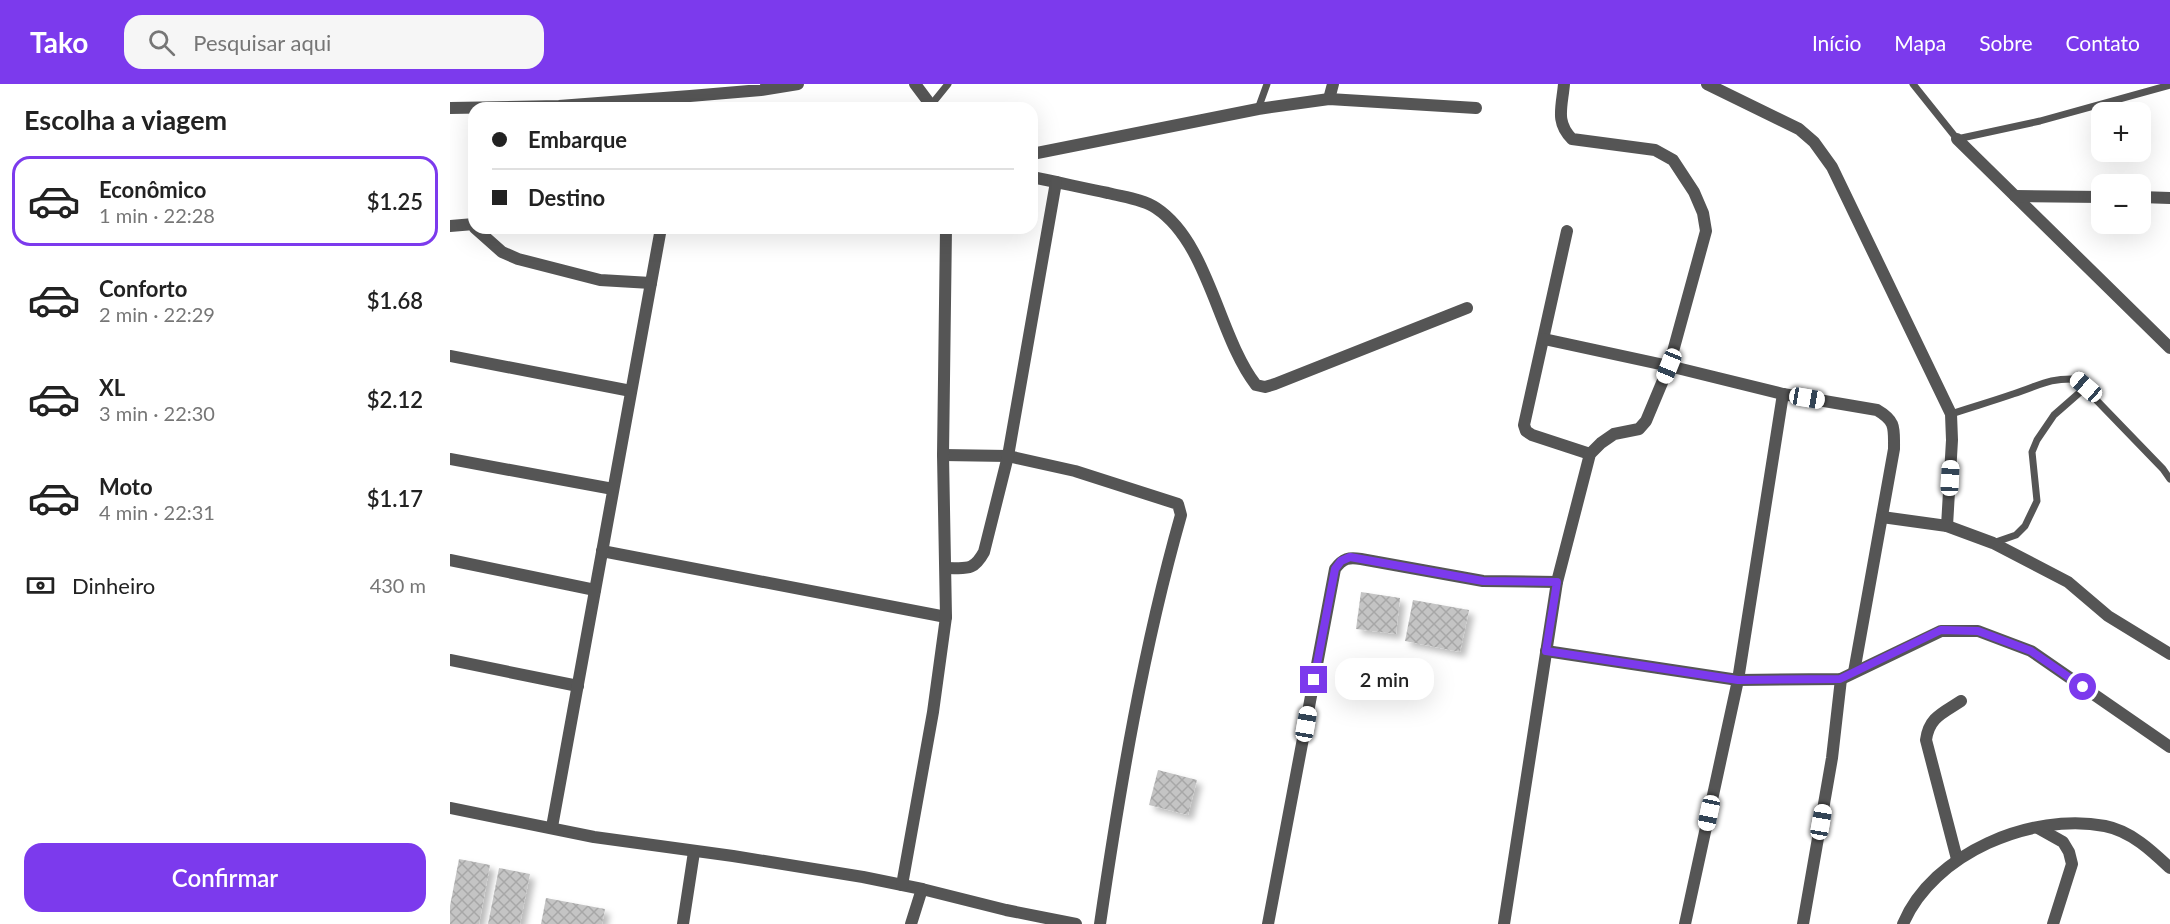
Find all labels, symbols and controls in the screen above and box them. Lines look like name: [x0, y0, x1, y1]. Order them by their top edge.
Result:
search box: [124, 15, 544, 69]
text: Tako: [30, 25, 88, 59]
icon: search: [145, 26, 178, 59]
text: Pesquisar aqui: [193, 29, 331, 56]
text: Início: [1812, 30, 1861, 55]
text: Mapa: [1894, 30, 1946, 55]
text: Sobre: [1979, 30, 2032, 55]
text: Contato: [2065, 30, 2140, 55]
map controls: [2091, 102, 2151, 234]
button: +: [2091, 102, 2151, 162]
text: Escolha a viagem: [24, 103, 227, 136]
text: Embarque: [528, 126, 627, 153]
icon: car: [27, 174, 81, 228]
button: −: [2091, 174, 2151, 234]
text: Econômico: [99, 176, 206, 203]
text: Destino: [528, 184, 605, 211]
text: $1.25: [367, 188, 423, 215]
text: 1 min · 22:28: [99, 203, 215, 227]
icon: car: [27, 273, 81, 327]
text: Conforto: [99, 275, 187, 302]
text: $1.68: [367, 287, 423, 314]
text: 2 min · 22:29: [99, 302, 215, 326]
car: [1654, 346, 1684, 386]
car: [2067, 368, 2105, 406]
icon: car: [27, 372, 81, 426]
text: XL: [99, 374, 125, 401]
text: $2.12: [367, 386, 423, 413]
car: [1788, 386, 1826, 410]
text: 3 min · 22:30: [99, 401, 215, 425]
car: [1940, 460, 1960, 496]
icon: car: [27, 471, 81, 525]
text: Moto: [99, 473, 153, 500]
text: $1.17: [367, 485, 423, 512]
text: 4 min · 22:31: [99, 500, 215, 524]
icon: cash: [24, 569, 57, 602]
text: Dinheiro: [72, 572, 155, 599]
text: 430 m: [370, 573, 426, 597]
callout: 2 min: [1335, 659, 1434, 701]
route end: [1300, 666, 1327, 693]
text: 2 min: [1360, 667, 1409, 691]
route start: [2069, 673, 2096, 700]
car: [1294, 705, 1318, 743]
car: [1696, 794, 1722, 832]
car: [1809, 803, 1833, 841]
button: Confirmar: [24, 843, 426, 912]

